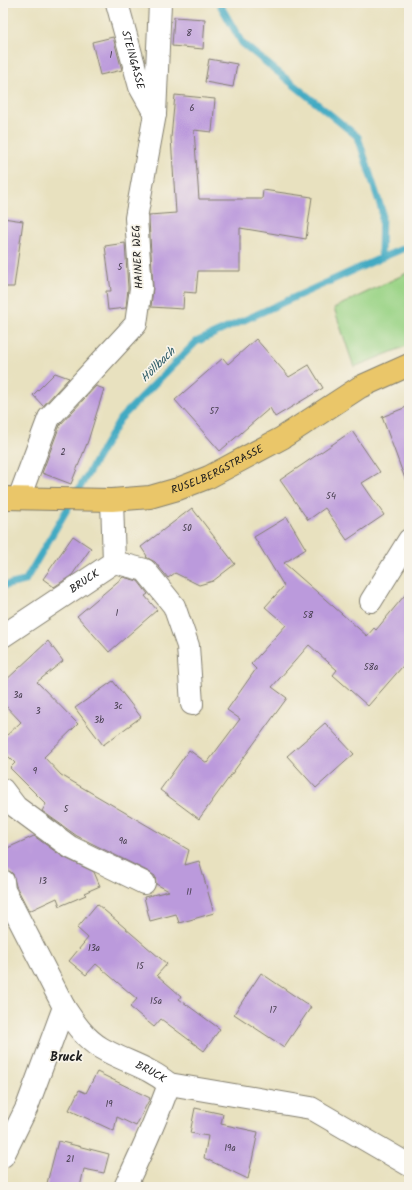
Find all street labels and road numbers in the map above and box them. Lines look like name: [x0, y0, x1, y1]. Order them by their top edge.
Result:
street label: STEINGASSE: [116, 28, 149, 92]
street label: HAINER WEG: [127, 225, 149, 289]
street label: RUSELBERGSTRASSE: [169, 440, 268, 500]
street label: BRUCK: [66, 565, 104, 598]
street label: BRUCK: [132, 1056, 170, 1088]

